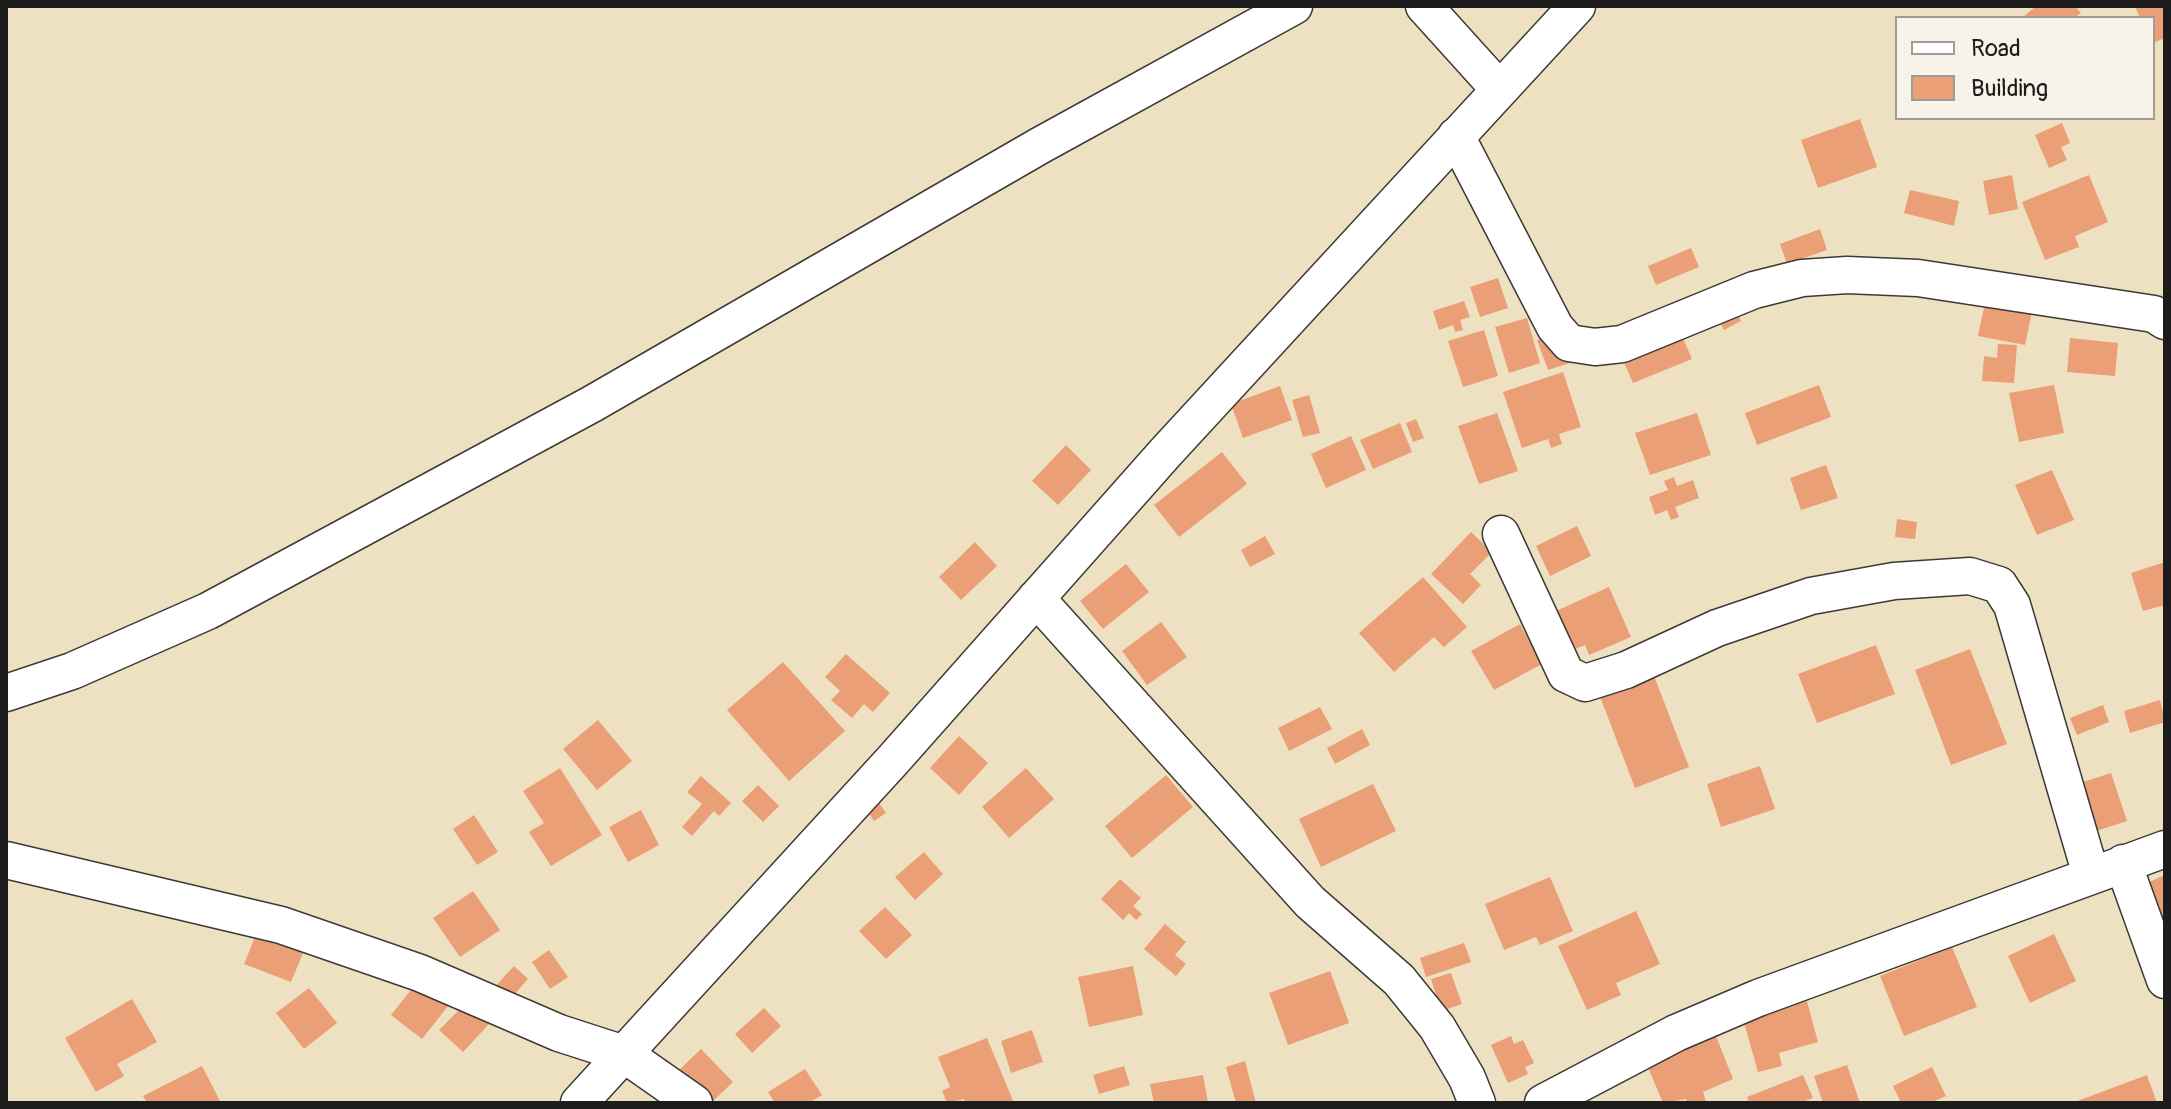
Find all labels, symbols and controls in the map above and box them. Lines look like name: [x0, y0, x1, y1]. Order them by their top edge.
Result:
legend: [1895, 16, 2155, 120]
text: Road: [1971, 34, 2021, 63]
text: Building: [1971, 74, 2048, 103]

